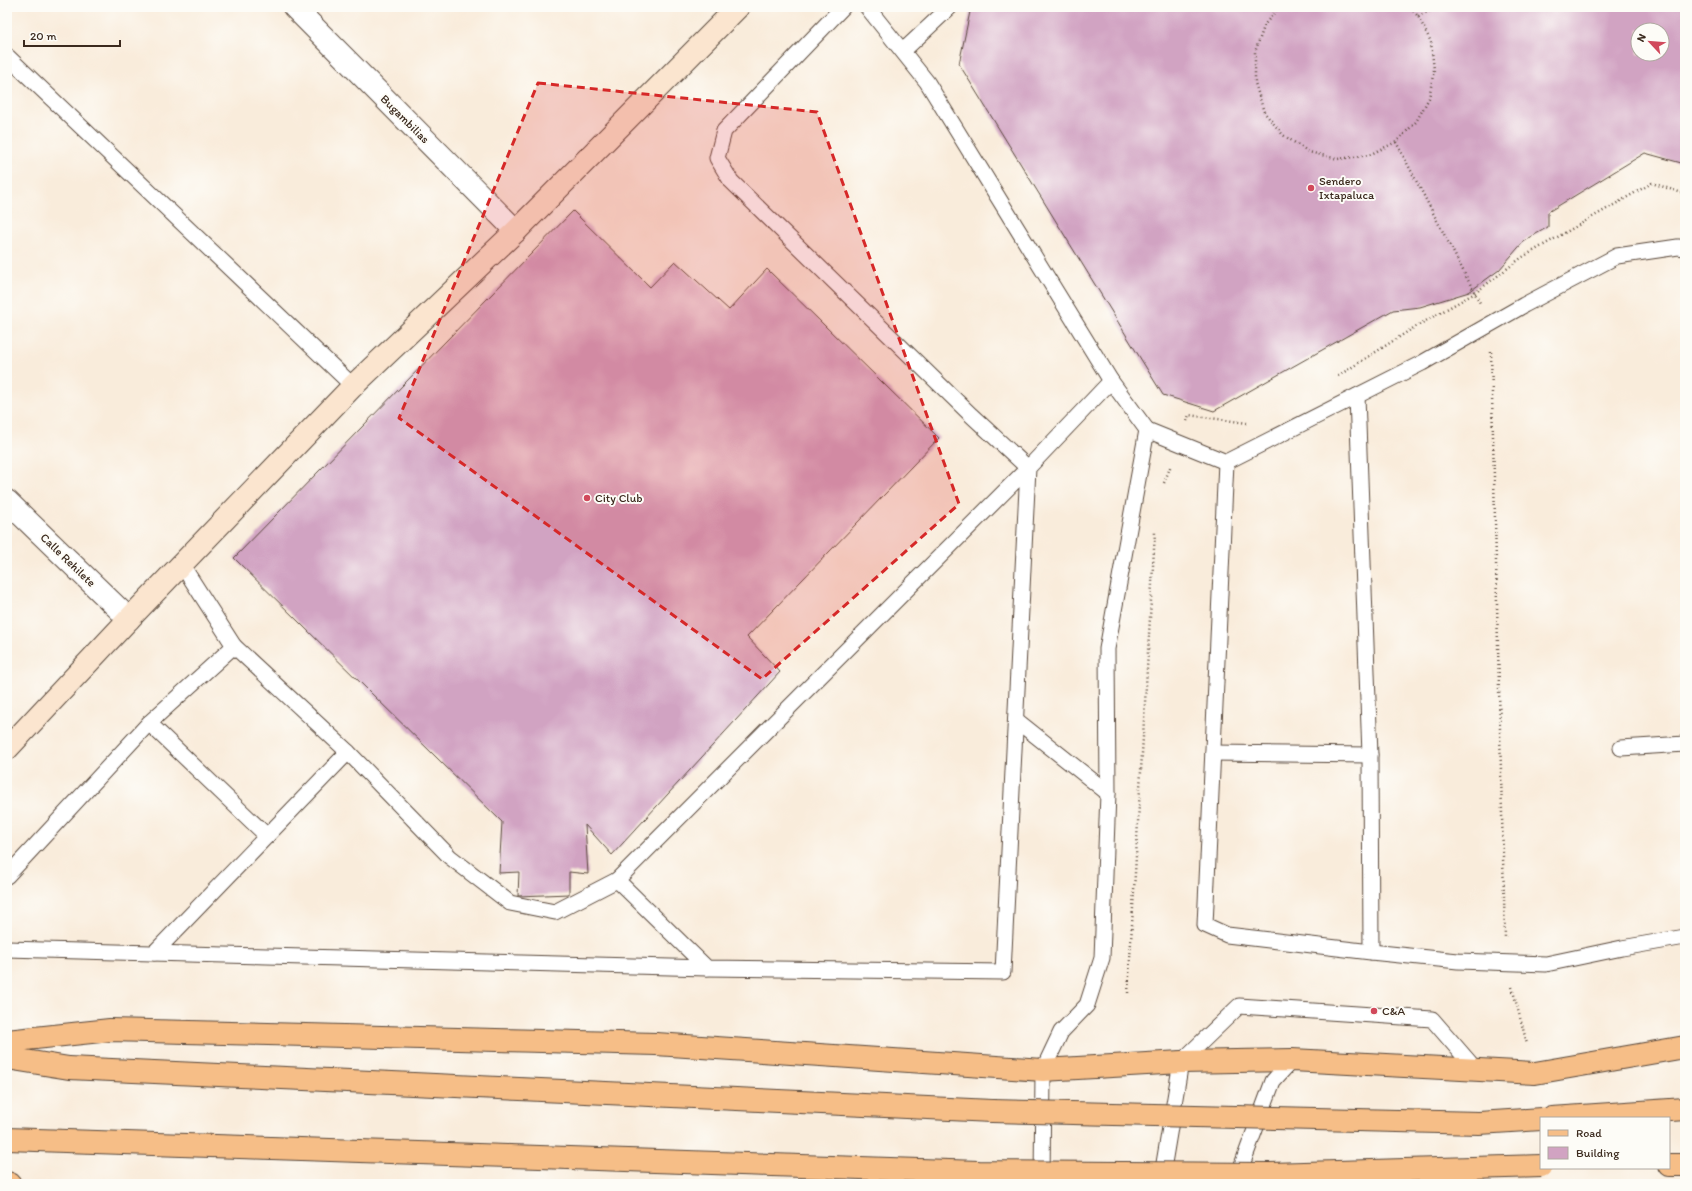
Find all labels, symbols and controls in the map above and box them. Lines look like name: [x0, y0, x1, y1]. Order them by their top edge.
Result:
scale bar: [24, 22, 120, 48]
north arrow: [1630, 22, 1670, 62]
text: 20 m: [30, 29, 57, 43]
text: N: [1634, 32, 1649, 44]
street label: Bugambilias: [378, 92, 432, 146]
place label: Sendero Ixtapaluca: [1319, 174, 1375, 202]
marker: Sendero Ixtapaluca: [1306, 183, 1316, 193]
place label: City Club: [595, 491, 643, 505]
marker: City Club: [582, 493, 592, 503]
street label: Calle Rehilete: [38, 530, 99, 590]
place label: C&A: [1382, 1004, 1405, 1018]
marker: C&A: [1369, 1006, 1379, 1016]
legend: [1540, 1117, 1670, 1169]
text: Road: [1576, 1126, 1602, 1140]
text: Building: [1576, 1146, 1620, 1160]

